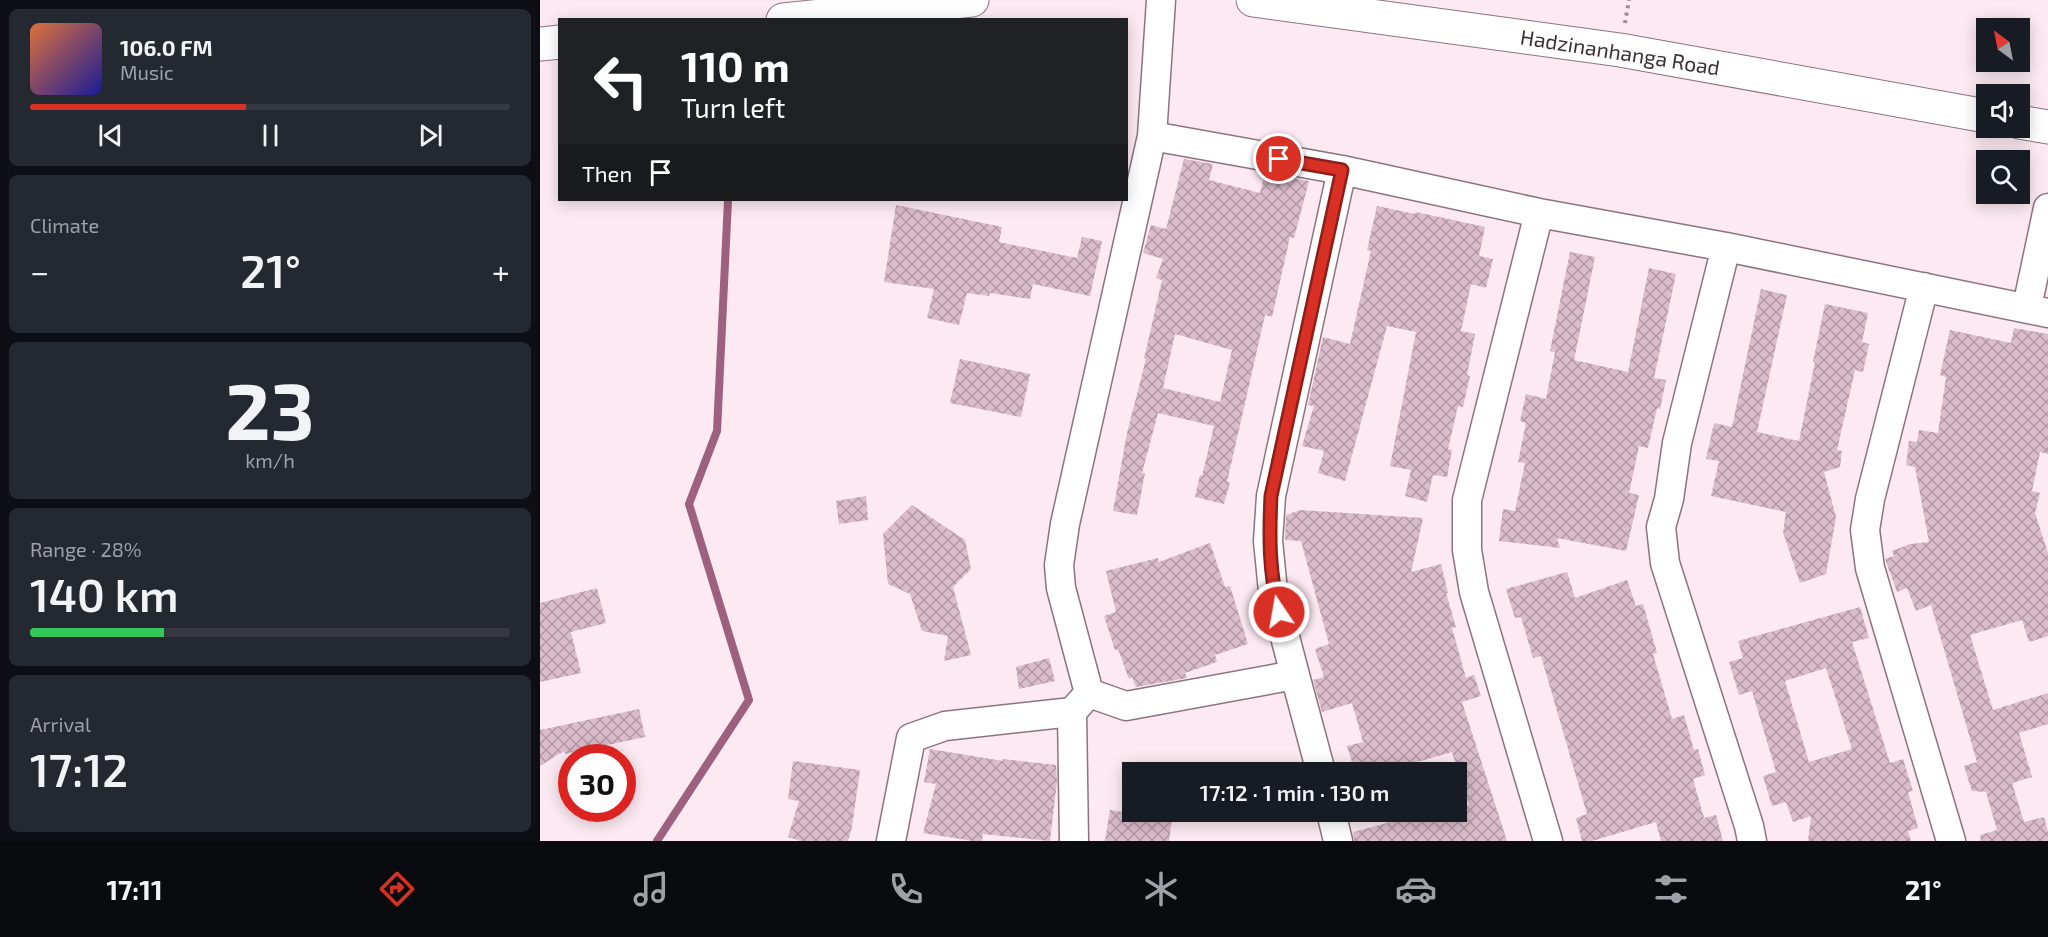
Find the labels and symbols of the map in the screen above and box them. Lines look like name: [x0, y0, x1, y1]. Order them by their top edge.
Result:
north arrow: [1976, 18, 2030, 72]
street label: Hadzinanhanga Road: [1519, 23, 1722, 80]
pin: [1253, 133, 1304, 184]
position arrow: [1247, 580, 1311, 644]
speed limit sign: 30: [558, 744, 636, 822]

